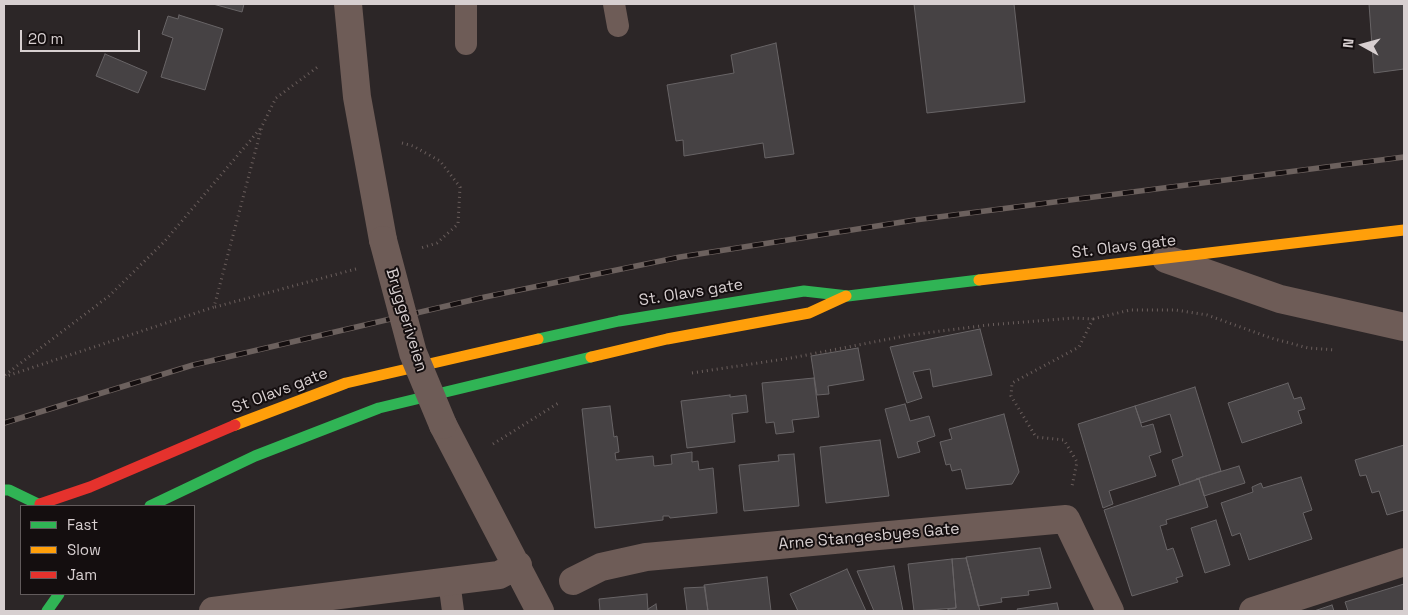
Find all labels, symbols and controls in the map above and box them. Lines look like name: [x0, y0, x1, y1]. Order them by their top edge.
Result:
scale bar: [22, 20, 142, 52]
north arrow: [1338, 20, 1388, 70]
text: 20 m: [28, 29, 63, 48]
text: N: [1339, 37, 1358, 49]
street label: St. Olavs gate: [1071, 231, 1177, 263]
street label: Bryggeriveien: [381, 266, 431, 374]
street label: St. Olavs gate: [638, 275, 744, 311]
street label: St Olavs gate: [229, 364, 331, 418]
legend: [20, 505, 195, 595]
text: Fast: [67, 515, 98, 534]
street label: Arne Stangesbyes Gate: [778, 520, 960, 554]
text: Slow: [67, 540, 101, 559]
text: Jam: [67, 565, 97, 584]

